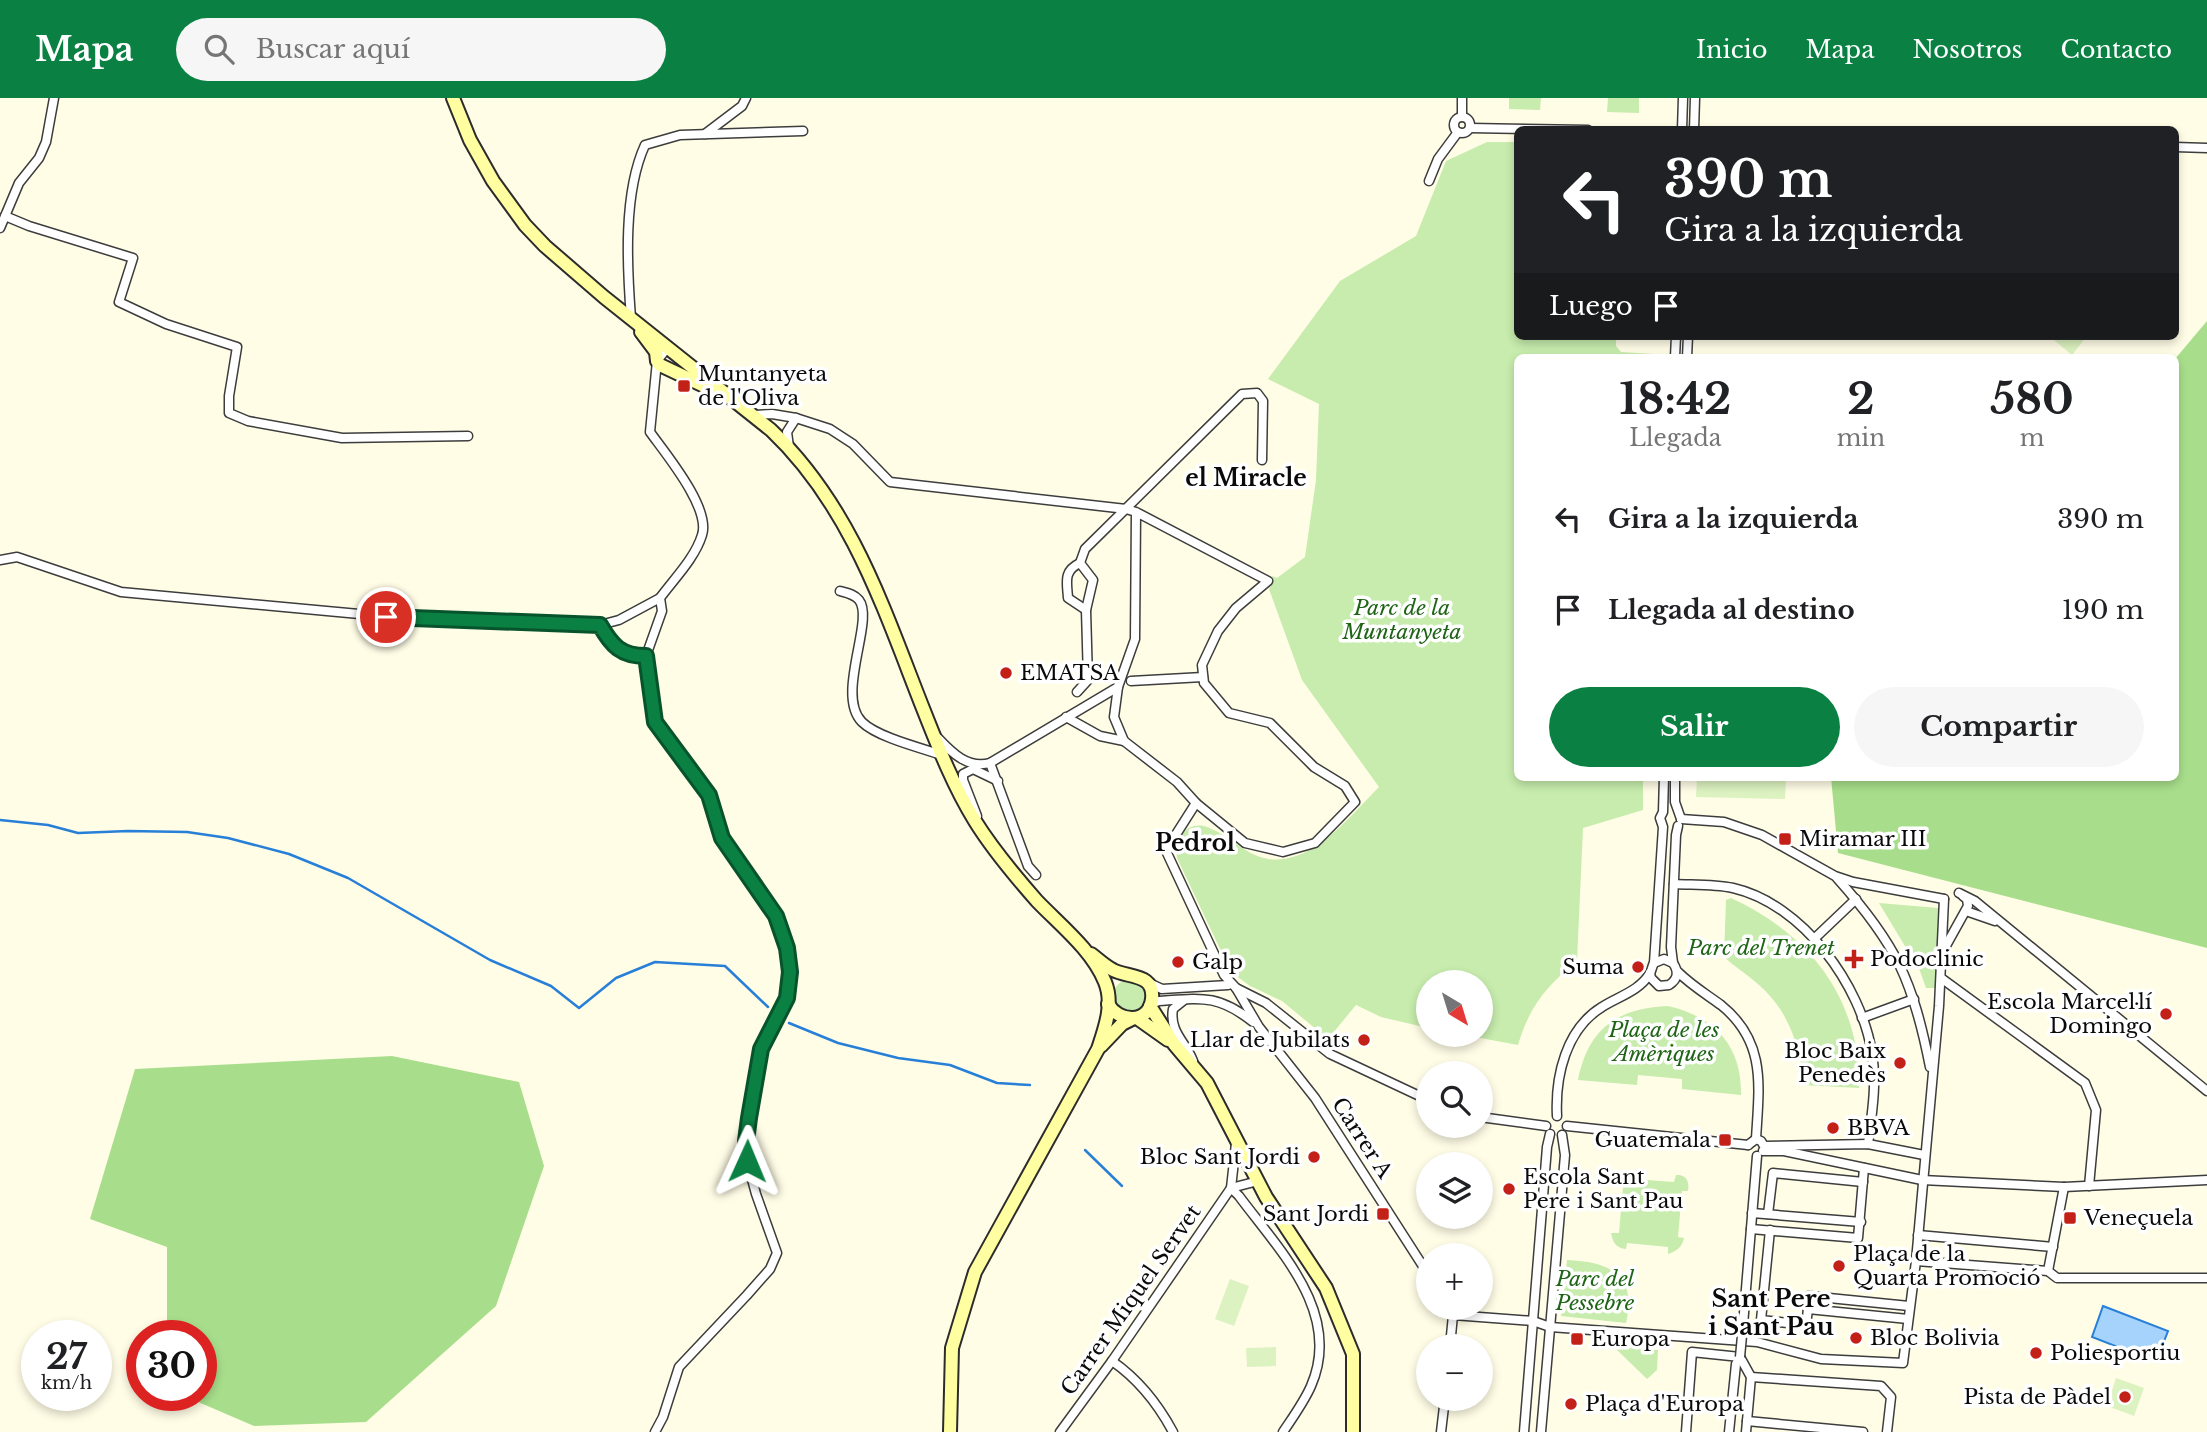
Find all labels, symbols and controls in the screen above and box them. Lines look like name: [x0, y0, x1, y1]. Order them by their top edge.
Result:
search box: [176, 18, 666, 81]
text: Mapa: [35, 29, 134, 70]
icon: search: [200, 30, 238, 68]
text: Buscar aquí: [256, 33, 410, 65]
text: Inicio: [1696, 35, 1767, 64]
text: Mapa: [1805, 35, 1874, 64]
text: Nosotros: [1912, 35, 2023, 64]
text: Contacto: [2061, 35, 2172, 64]
text: 390 m: [1664, 149, 1832, 210]
icon: left: [1549, 154, 1640, 245]
text: Gira a la izquierda: [1664, 210, 1963, 250]
icon: arrive: [1647, 287, 1685, 325]
text: Luego: [1549, 290, 1633, 322]
place label: Muntanyeta de l'Oliva: [698, 361, 828, 411]
text: 18:42: [1619, 373, 1731, 425]
text: 2: [1847, 373, 1875, 425]
text: 580: [1990, 373, 2074, 425]
marker: Muntanyeta de l'Oliva: [676, 378, 692, 394]
text: Llegada: [1629, 424, 1721, 452]
text: min: [1837, 424, 1885, 452]
text: m: [2020, 424, 2044, 452]
district label: el Miracle: [1185, 464, 1307, 492]
icon: left: [1549, 500, 1587, 538]
text: Gira a la izquierda: [1608, 503, 1858, 535]
text: 390 m: [2057, 503, 2144, 535]
pin: [356, 587, 416, 647]
icon: arrive: [1549, 591, 1587, 629]
text: Llegada al destino: [1608, 594, 1855, 626]
text: 190 m: [2062, 594, 2144, 626]
park label: Parc de la Muntanyeta: [1341, 595, 1462, 645]
icon: arrive: [367, 598, 405, 636]
place label: EMATSA: [1020, 660, 1120, 686]
marker: EMATSA: [998, 665, 1014, 681]
button: Salir: [1549, 687, 1840, 767]
button: Compartir: [1854, 687, 2144, 767]
place label: Miramar III: [1799, 826, 1927, 852]
district label: Pedrol: [1155, 829, 1235, 857]
marker: Miramar III: [1777, 831, 1793, 847]
park label: Parc del Trenet: [1686, 935, 1835, 961]
place label: Podoclinic: [1870, 946, 1984, 972]
place label: Galp: [1192, 949, 1243, 975]
marker: Podoclinic: [1844, 949, 1864, 969]
marker: Galp: [1170, 954, 1186, 970]
place label: Suma: [1562, 954, 1624, 980]
marker: Suma: [1630, 959, 1646, 975]
north arrow: [1416, 970, 1493, 1046]
map controls: [1416, 970, 1493, 1411]
place label: Escola Marcel·lí Domingo: [1987, 989, 2153, 1039]
marker: Escola Marcel·lí Domingo: [2158, 1006, 2174, 1022]
park label: Plaça de les Amèriques: [1608, 1017, 1719, 1067]
place label: Llar de Jubilats: [1190, 1027, 1350, 1053]
marker: Llar de Jubilats: [1356, 1032, 1372, 1048]
place label: Bloc Baix Penedès: [1784, 1038, 1886, 1088]
marker: Bloc Baix Penedès: [1892, 1055, 1908, 1071]
button: search: [1416, 1061, 1493, 1138]
street label: Carrer A: [1326, 1093, 1398, 1184]
place label: BBVA: [1847, 1115, 1910, 1141]
marker: BBVA: [1825, 1120, 1841, 1136]
position arrow: [710, 1124, 784, 1198]
place label: Guatemala: [1594, 1127, 1711, 1153]
marker: Guatemala: [1717, 1132, 1733, 1148]
place label: Bloc Sant Jordi: [1140, 1144, 1300, 1170]
marker: Bloc Sant Jordi: [1306, 1149, 1322, 1165]
button: layers: [1416, 1152, 1493, 1229]
place label: Escola Sant Pere i Sant Pau: [1523, 1164, 1683, 1214]
marker: Escola Sant Pere i Sant Pau: [1501, 1181, 1517, 1197]
street label: Carrer Miquel Servet: [1055, 1200, 1207, 1400]
place label: Sant Jordi: [1263, 1201, 1369, 1227]
place label: Veneçuela: [2083, 1205, 2193, 1231]
marker: Sant Jordi: [1375, 1206, 1391, 1222]
marker: Veneçuela: [2062, 1210, 2078, 1226]
place label: Plaça de la Quarta Promoció: [1853, 1241, 2040, 1291]
button: +: [1416, 1243, 1493, 1320]
marker: Plaça de la Quarta Promoció: [1831, 1258, 1847, 1274]
park label: Parc del Pessebre: [1555, 1266, 1635, 1316]
district label: Sant Pere i Sant Pau: [1708, 1284, 1834, 1341]
speed limit sign: 30: [126, 1320, 217, 1411]
place label: Bloc Bolivia: [1870, 1325, 2000, 1351]
place label: Europa: [1591, 1326, 1670, 1352]
marker: Bloc Bolivia: [1848, 1330, 1864, 1346]
marker: Europa: [1569, 1331, 1585, 1347]
button: −: [1416, 1334, 1493, 1411]
text: 27: [46, 1335, 87, 1378]
place label: Poliesportiu: [2050, 1340, 2180, 1366]
marker: Poliesportiu: [2028, 1345, 2044, 1361]
text: km/h: [41, 1372, 92, 1394]
place label: Pista de Pàdel: [1963, 1384, 2111, 1410]
marker: Pista de Pàdel: [2117, 1389, 2133, 1405]
place label: Plaça d'Europa: [1585, 1391, 1744, 1417]
marker: Plaça d'Europa: [1563, 1396, 1579, 1412]

